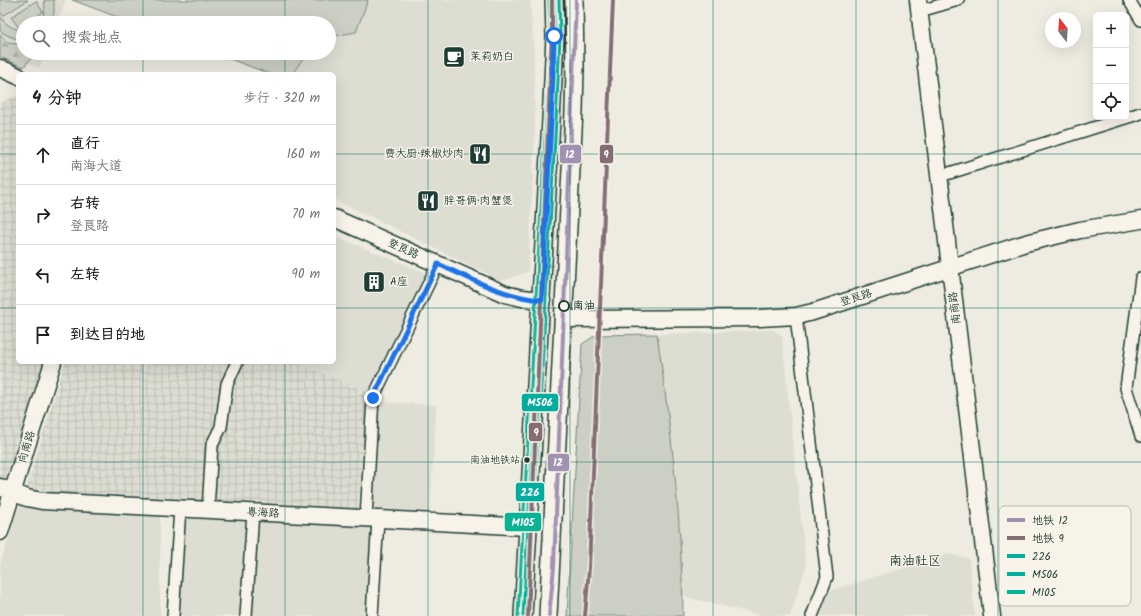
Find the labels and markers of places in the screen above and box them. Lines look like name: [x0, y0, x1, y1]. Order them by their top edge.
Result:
cafe icon: 茉莉奶白: [441, 44, 467, 70]
place label: 茉莉奶白: [470, 48, 514, 66]
restaurant icon: 费大厨·辣椒炒肉: [467, 141, 493, 167]
place label: 费大厨·辣椒炒肉: [384, 145, 464, 163]
restaurant icon: 胖哥俩·肉蟹煲: [415, 188, 441, 214]
place label: 胖哥俩·肉蟹煲: [444, 192, 513, 210]
building icon: A座: [361, 269, 387, 295]
place label: A座: [390, 273, 408, 291]
place label: 南油: [573, 297, 595, 315]
marker: 南油: [558, 300, 570, 312]
place label: 南油地铁站: [470, 452, 520, 468]
marker: 南油地铁站: [522, 455, 532, 465]

